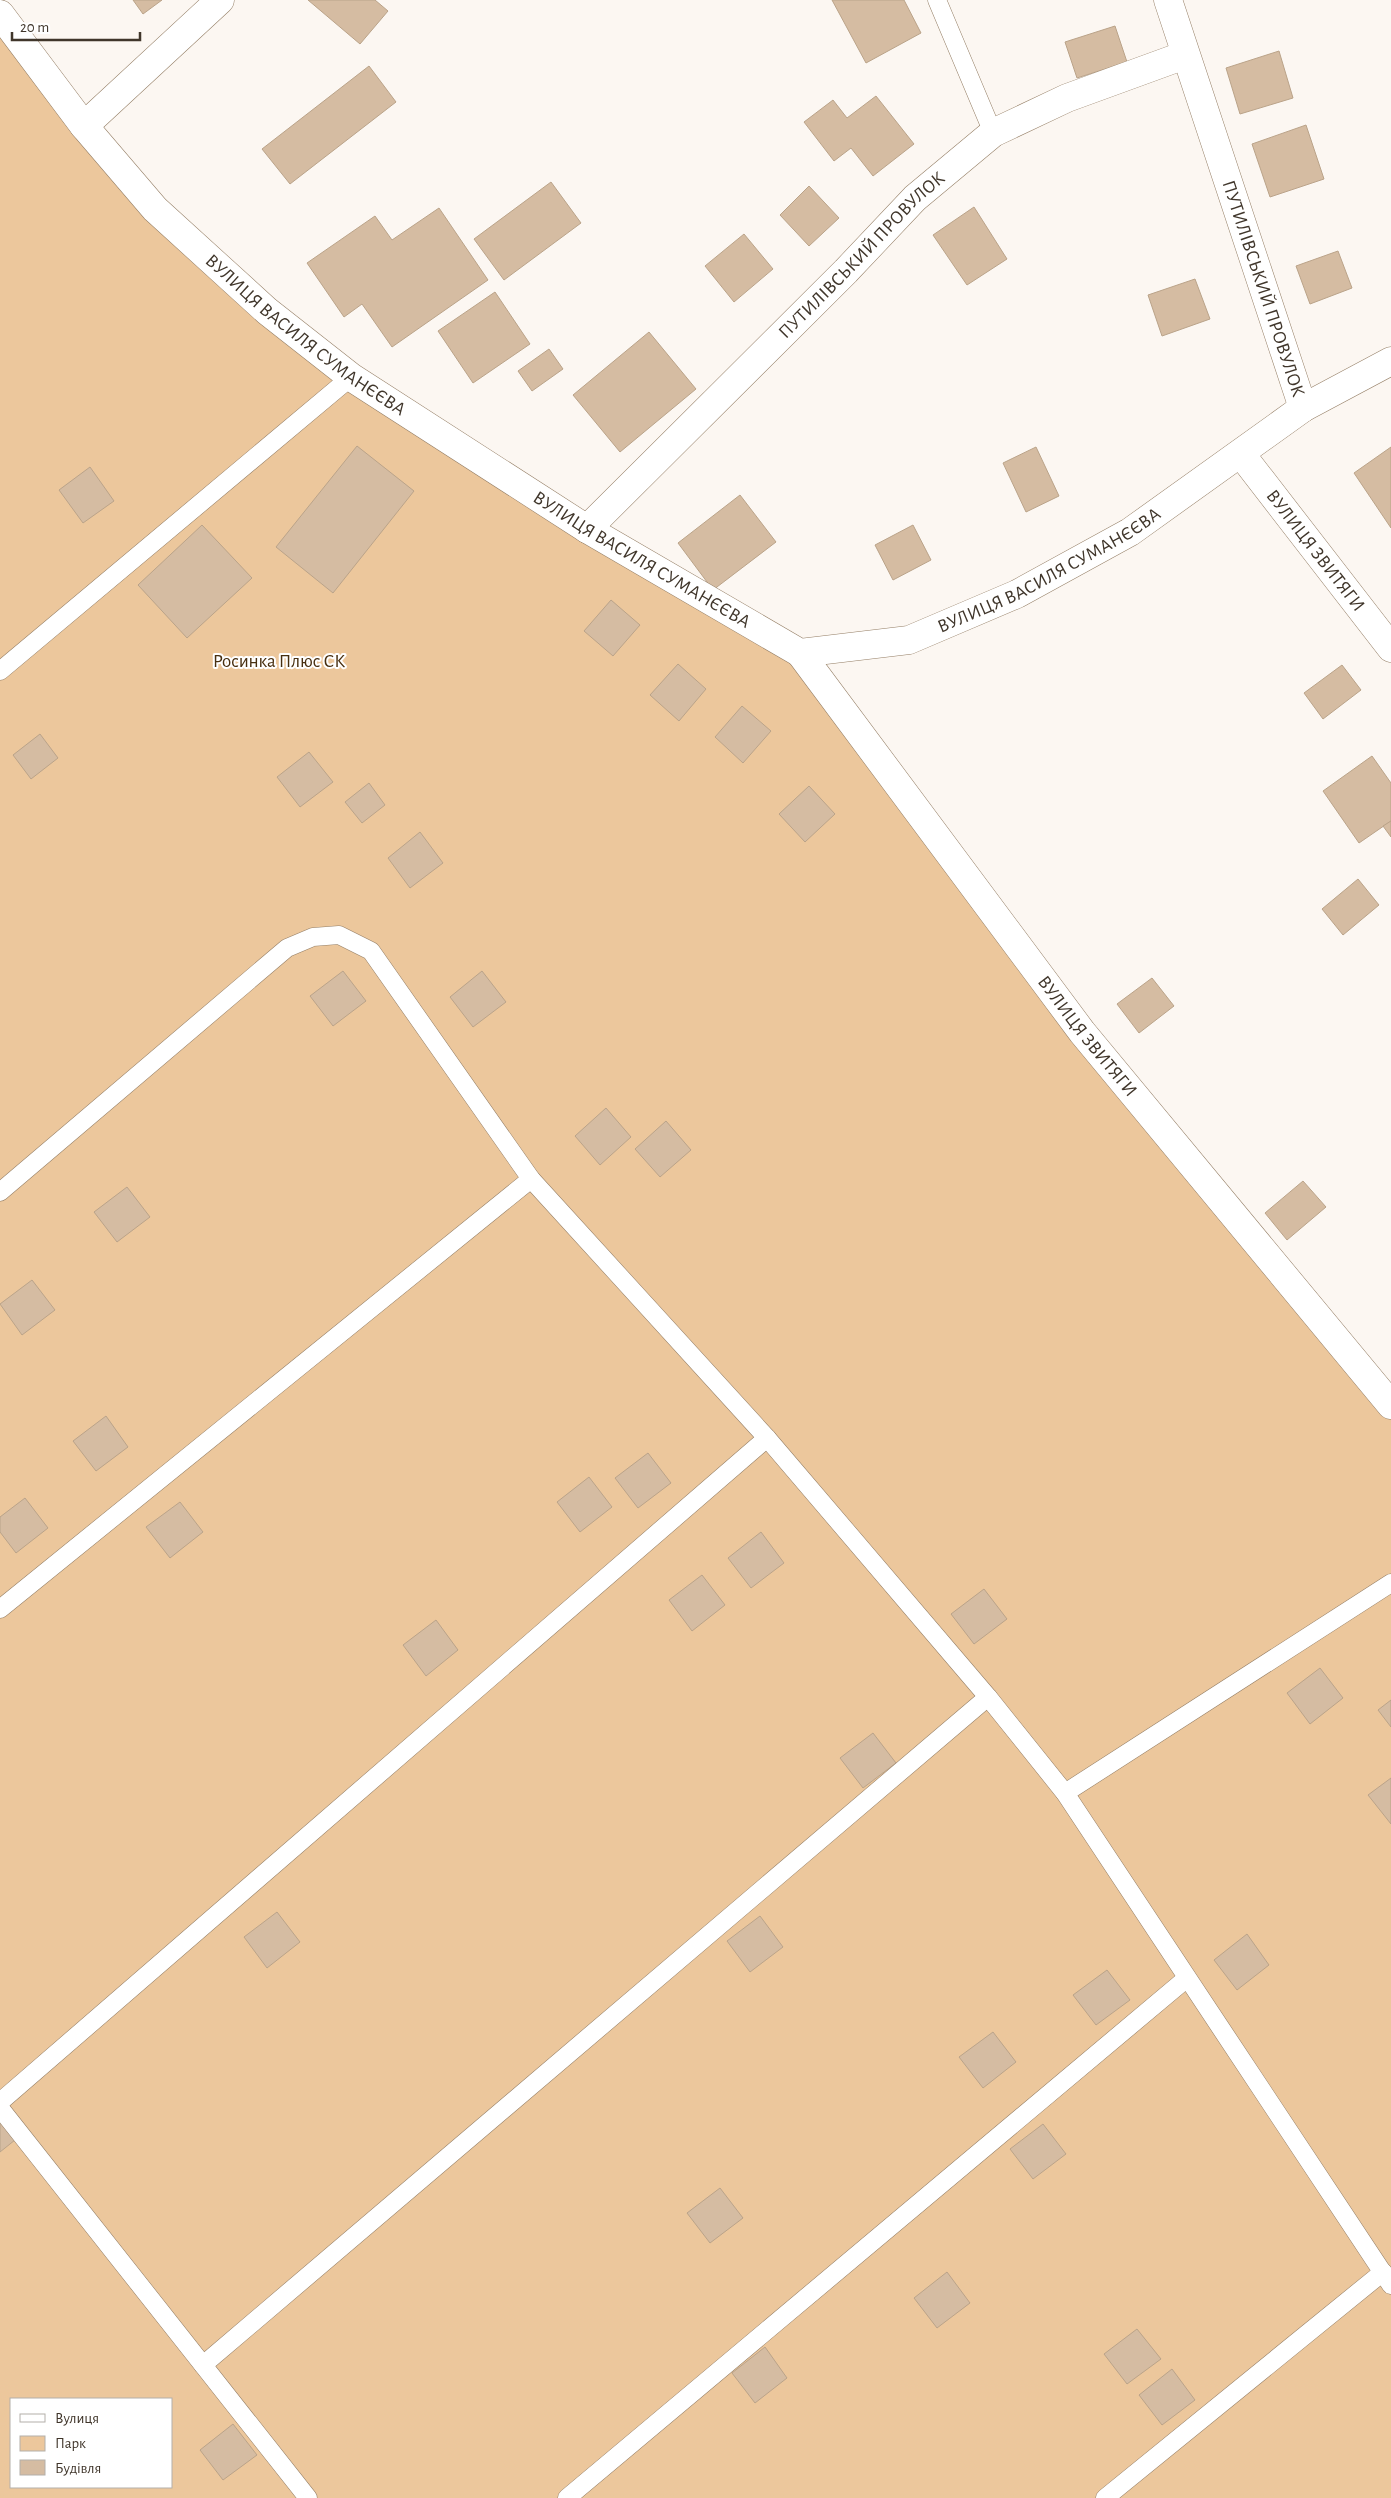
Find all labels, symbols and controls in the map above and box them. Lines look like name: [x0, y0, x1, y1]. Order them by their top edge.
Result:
scale bar: [12, 10, 140, 42]
text: 20 m: [20, 20, 49, 35]
street label: ПУТИЛІВСЬКИЙ ПРОВУЛОК: [775, 168, 948, 342]
street label: ПУТИЛІВСЬКИЙ ПРОВУЛОК: [1219, 178, 1308, 399]
street label: ВУЛИЦЯ ВАСИЛЯ СУМАНЄЄВА: [202, 251, 409, 419]
street label: ВУЛИЦЯ ЗВИТЯГИ: [1263, 486, 1368, 615]
street label: ВУЛИЦЯ ВАСИЛЯ СУМАНЄЄВА: [530, 488, 754, 631]
street label: ВУЛИЦЯ ВАСИЛЯ СУМАНЄЄВА: [935, 504, 1164, 636]
park label: Росинка Плюс СК: [213, 652, 345, 671]
street label: ВУЛИЦЯ ЗВИТЯГИ: [1034, 972, 1141, 1100]
legend: [10, 2398, 172, 2488]
text: Вулиця: [55, 2411, 99, 2426]
text: Парк: [55, 2436, 86, 2451]
text: Будівля: [55, 2461, 101, 2476]

